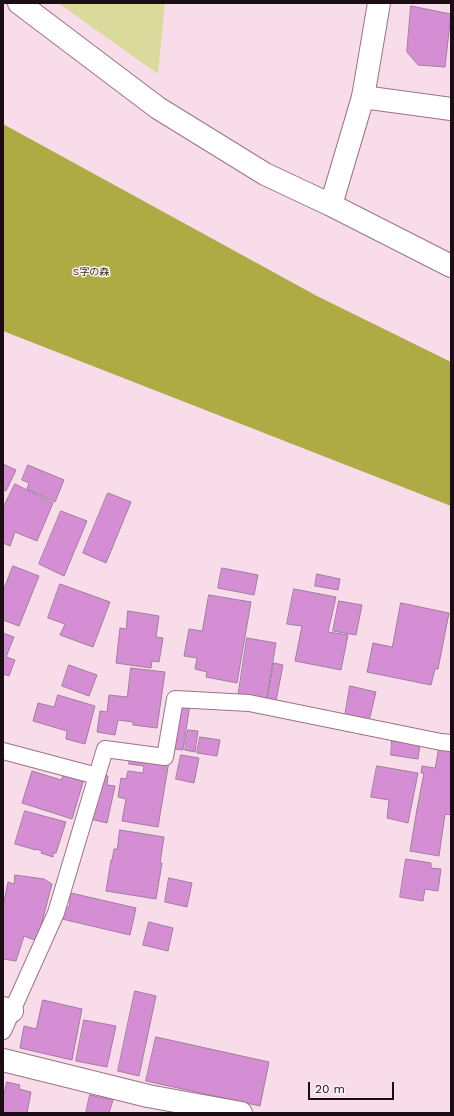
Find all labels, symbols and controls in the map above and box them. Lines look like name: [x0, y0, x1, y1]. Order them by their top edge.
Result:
park label: S字の森: [73, 266, 109, 278]
scale bar: [310, 1074, 396, 1100]
text: 20 m: [315, 1082, 345, 1096]

